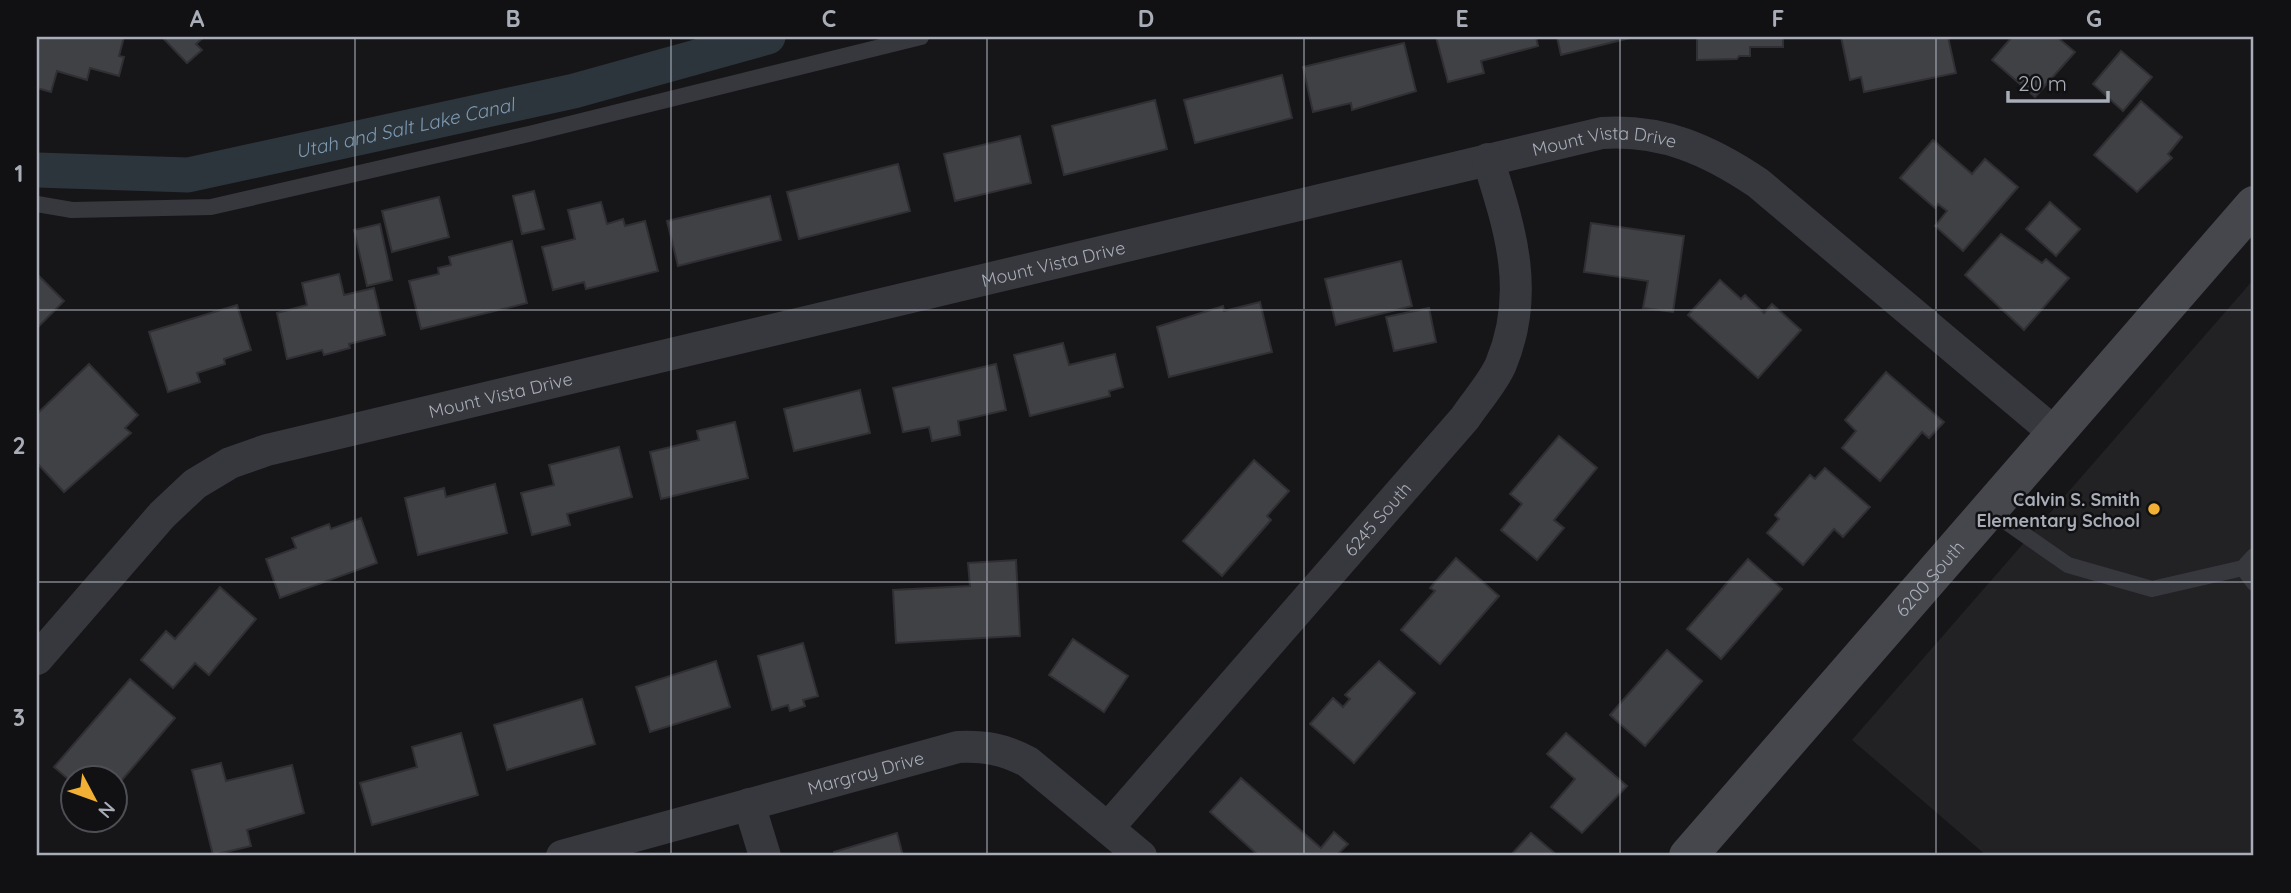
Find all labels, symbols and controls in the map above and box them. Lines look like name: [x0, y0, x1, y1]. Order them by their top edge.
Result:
text: A: [190, 4, 205, 33]
text: B: [505, 4, 521, 33]
text: C: [822, 4, 836, 33]
text: D: [1138, 4, 1154, 33]
text: E: [1455, 4, 1469, 33]
text: F: [1772, 4, 1784, 33]
text: G: [2086, 4, 2102, 33]
scale bar: [2008, 60, 2107, 104]
text: 20 m: [2018, 70, 2067, 96]
water label: Utah and Salt Lake Canal: [293, 92, 519, 163]
street label: Mount Vista Drive: [1530, 121, 1680, 161]
text: 1: [15, 159, 23, 188]
street label: Mount Vista Drive: [979, 235, 1127, 292]
street label: Mount Vista Drive: [426, 366, 575, 423]
text: 2: [12, 431, 26, 460]
street label: 6245 South: [1339, 477, 1416, 561]
place label: Calvin S. Smith Elementary School: [1976, 488, 2140, 532]
marker: Calvin S. Smith Elementary School: [2146, 501, 2162, 517]
street label: 6200 South: [1890, 535, 1969, 621]
text: 3: [13, 703, 25, 732]
street label: Margray Drive: [805, 745, 927, 799]
north arrow: [60, 764, 130, 834]
text: N: [93, 797, 120, 823]

